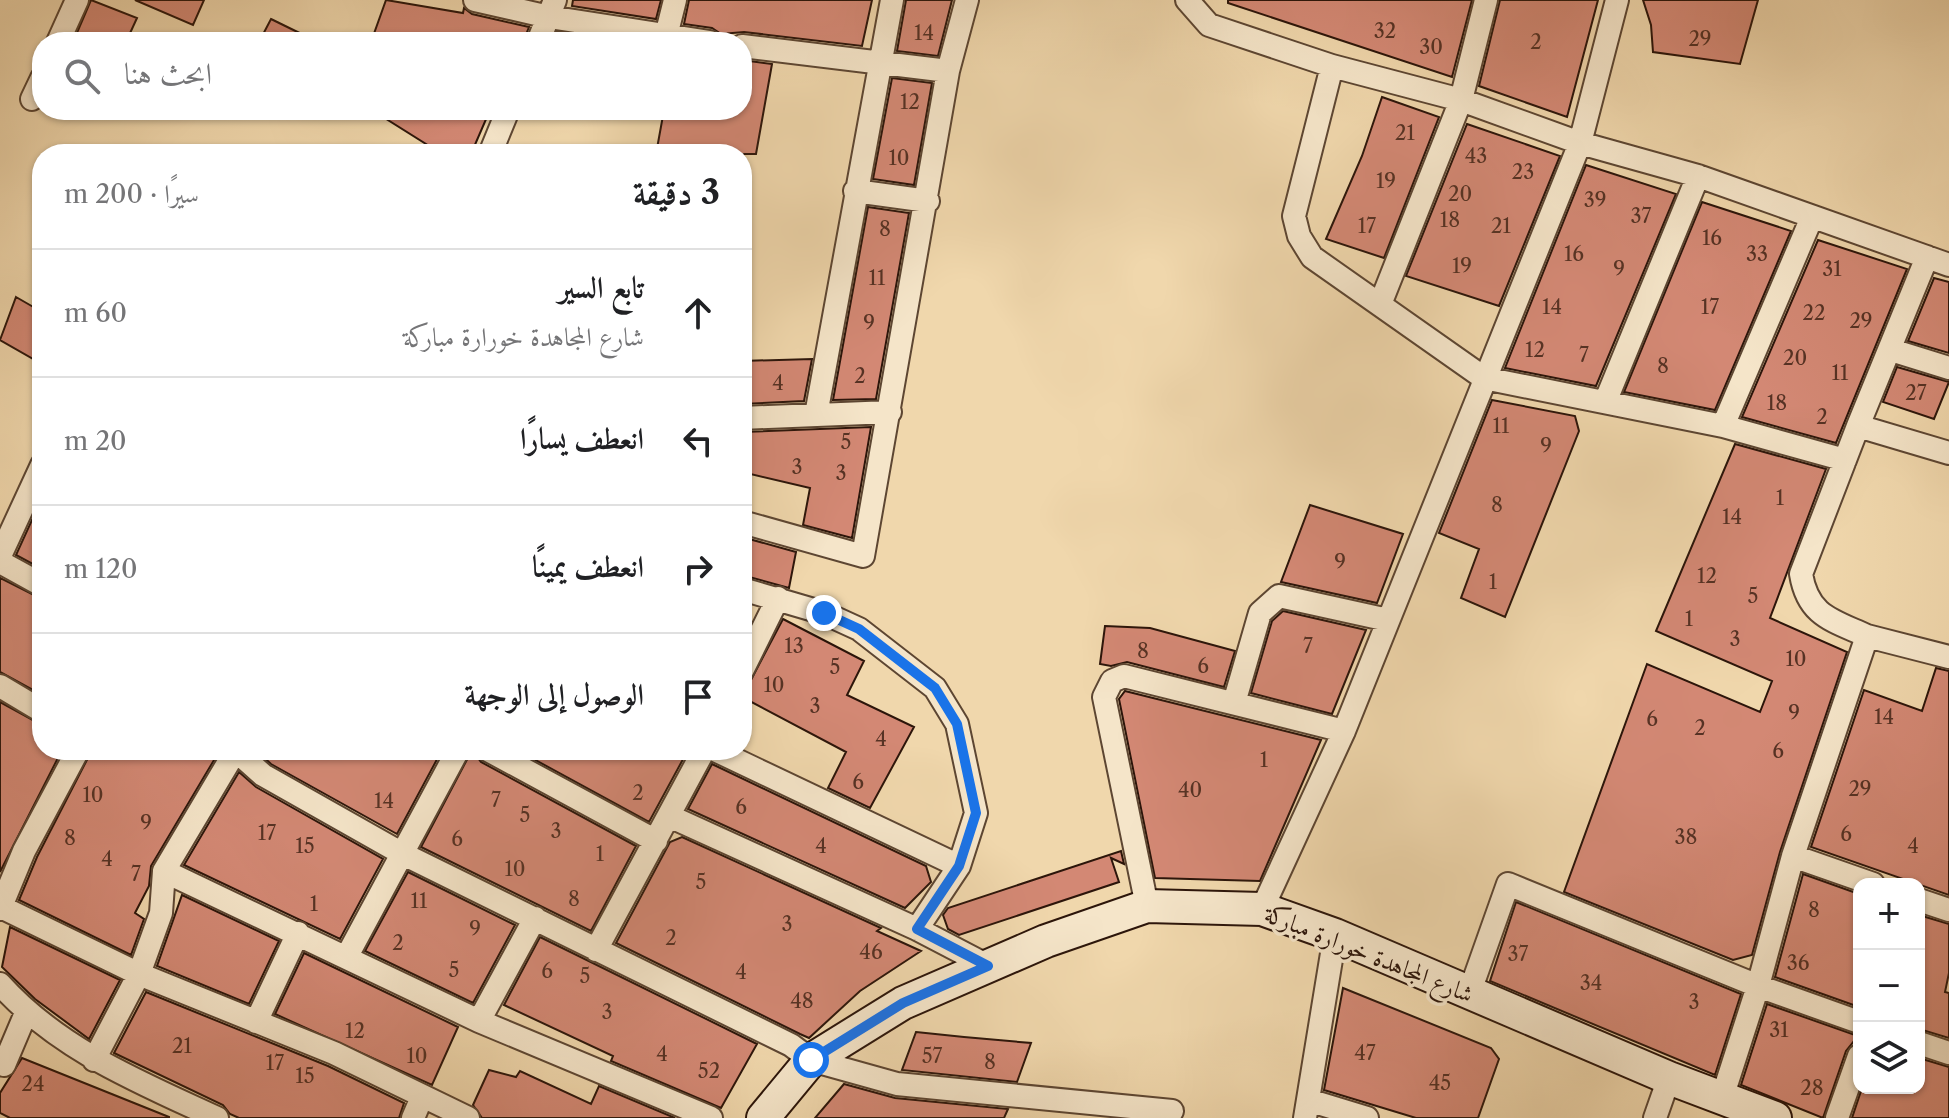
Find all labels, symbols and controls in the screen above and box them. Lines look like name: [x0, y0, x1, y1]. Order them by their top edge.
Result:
house number: 32: [1374, 19, 1396, 43]
house number: 14: [914, 21, 934, 45]
house number: 29: [1688, 27, 1712, 51]
house number: 2: [1530, 30, 1542, 54]
search box: [32, 32, 752, 120]
house number: 30: [1419, 35, 1443, 59]
icon: search: [60, 54, 104, 98]
text: ابحث هنا: [124, 55, 212, 92]
house number: 12: [900, 90, 920, 114]
house number: 21: [1395, 121, 1416, 145]
house number: 43: [1465, 144, 1487, 168]
house number: 10: [888, 146, 910, 170]
house number: 23: [1512, 160, 1534, 184]
house number: 19: [1376, 169, 1396, 193]
text: 3 دقيقة: [633, 171, 720, 213]
text: سيرًا · 200 m: [64, 178, 199, 210]
house number: 20: [1448, 182, 1472, 206]
house number: 39: [1584, 188, 1606, 212]
house number: 37: [1631, 204, 1652, 228]
house number: 18: [1440, 208, 1460, 232]
house number: 17: [1358, 214, 1376, 238]
house number: 21: [1491, 214, 1512, 238]
house number: 8: [879, 217, 891, 241]
house number: 16: [1702, 226, 1722, 250]
house number: 16: [1564, 242, 1584, 266]
house number: 33: [1746, 242, 1768, 266]
house number: 19: [1452, 254, 1472, 278]
house number: 9: [1613, 257, 1625, 281]
house number: 31: [1822, 257, 1842, 281]
house number: 11: [869, 266, 886, 290]
text: تابع السير: [558, 269, 644, 306]
icon: ahead: [676, 291, 720, 335]
house number: 14: [1542, 295, 1562, 319]
house number: 17: [1701, 295, 1719, 319]
text: 60 m: [64, 297, 127, 329]
house number: 22: [1803, 301, 1826, 325]
house number: 29: [1849, 309, 1873, 333]
house number: 9: [863, 311, 875, 335]
text: شارع المجاهدة خورارة مباركة: [403, 321, 644, 353]
house number: 12: [1525, 338, 1545, 362]
house number: 7: [1579, 343, 1589, 367]
house number: 20: [1783, 346, 1807, 370]
house number: 8: [1657, 354, 1669, 378]
house number: 11: [1832, 361, 1849, 385]
house number: 2: [854, 364, 866, 388]
house number: 4: [772, 371, 784, 395]
house number: 27: [1905, 381, 1927, 405]
house number: 18: [1767, 391, 1787, 415]
house number: 2: [1816, 405, 1828, 429]
house number: 11: [1493, 414, 1510, 438]
icon: left: [676, 419, 720, 463]
text: انعطف يسارًا: [520, 420, 644, 457]
text: 20 m: [64, 425, 127, 457]
house number: 5: [841, 430, 851, 454]
house number: 9: [1540, 434, 1552, 458]
house number: 3: [791, 455, 803, 479]
house number: 3: [835, 461, 847, 485]
house number: 1: [1776, 486, 1785, 510]
house number: 8: [1491, 493, 1503, 517]
house number: 14: [1722, 505, 1742, 529]
icon: right: [676, 547, 720, 591]
text: انعطف يمينًا: [532, 548, 644, 585]
house number: 9: [1334, 550, 1346, 574]
text: 120 m: [64, 553, 138, 585]
house number: 12: [1697, 564, 1717, 588]
house number: 1: [1489, 570, 1498, 594]
house number: 5: [1748, 584, 1758, 608]
route end: [806, 595, 842, 631]
house number: 1: [1685, 607, 1694, 631]
house number: 3: [1729, 627, 1741, 651]
house number: 13: [784, 634, 804, 658]
house number: 7: [1303, 634, 1313, 658]
house number: 8: [1137, 639, 1149, 663]
house number: 10: [1785, 647, 1807, 671]
house number: 6: [1197, 654, 1209, 678]
house number: 5: [830, 655, 840, 679]
house number: 10: [763, 673, 785, 697]
icon: arrive: [676, 675, 720, 719]
text: الوصول إلى الوجهة: [465, 676, 644, 713]
house number: 3: [809, 694, 821, 718]
house number: 9: [1788, 701, 1800, 725]
house number: 14: [1874, 705, 1894, 729]
house number: 6: [1646, 707, 1658, 731]
house number: 2: [1694, 716, 1706, 740]
house number: 4: [875, 727, 887, 751]
house number: 6: [1772, 739, 1784, 763]
house number: 1: [1260, 748, 1269, 772]
house number: 6: [852, 770, 864, 794]
house number: 29: [1848, 777, 1872, 801]
house number: 40: [1178, 778, 1202, 802]
house number: 2: [632, 781, 644, 805]
house number: 10: [82, 783, 104, 807]
house number: 7: [491, 788, 501, 812]
house number: 14: [374, 789, 394, 813]
house number: 6: [735, 795, 747, 819]
house number: 5: [520, 803, 530, 827]
house number: 9: [140, 811, 152, 835]
house number: 3: [550, 819, 562, 843]
house number: 17: [258, 821, 276, 845]
house number: 6: [1840, 822, 1852, 846]
house number: 38: [1675, 825, 1697, 849]
house number: 8: [64, 826, 76, 850]
house number: 6: [451, 827, 463, 851]
house number: 15: [295, 834, 315, 858]
house number: 4: [815, 834, 827, 858]
house number: 4: [1907, 834, 1919, 858]
house number: 1: [596, 842, 605, 866]
house number: 4: [101, 847, 113, 871]
house number: 10: [504, 857, 526, 881]
house number: 7: [131, 862, 141, 886]
house number: 5: [696, 870, 706, 894]
map controls: [1853, 878, 1925, 1094]
button: +: [1853, 878, 1925, 950]
house number: 8: [568, 887, 580, 911]
house number: 11: [411, 889, 428, 913]
house number: 1: [310, 892, 319, 916]
street label: شارع المجاهدة خورارة مباركة: [1257, 898, 1478, 1014]
house number: 8: [1808, 898, 1820, 922]
house number: 3: [781, 912, 793, 936]
house number: 9: [469, 917, 481, 941]
house number: 2: [665, 926, 677, 950]
house number: 2: [392, 931, 404, 955]
house number: 46: [859, 940, 883, 964]
house number: 37: [1508, 942, 1529, 966]
button: −: [1853, 950, 1925, 1022]
house number: 36: [1787, 951, 1809, 975]
house number: 5: [449, 958, 459, 982]
house number: 6: [541, 959, 553, 983]
house number: 4: [735, 960, 747, 984]
house number: 5: [580, 964, 590, 988]
house number: 34: [1580, 971, 1602, 995]
house number: 48: [790, 989, 814, 1013]
house number: 3: [1688, 990, 1700, 1014]
house number: 3: [601, 1000, 613, 1024]
house number: 31: [1769, 1018, 1789, 1042]
house number: 12: [345, 1019, 365, 1043]
button: layers: [1853, 1022, 1925, 1094]
house number: 21: [172, 1034, 193, 1058]
house number: 47: [1354, 1041, 1376, 1065]
house number: 4: [656, 1042, 668, 1066]
route start: [793, 1042, 829, 1078]
house number: 10: [406, 1044, 428, 1068]
house number: 57: [922, 1044, 943, 1068]
house number: 8: [984, 1050, 996, 1074]
house number: 17: [266, 1051, 284, 1075]
house number: 52: [698, 1059, 720, 1083]
house number: 15: [295, 1064, 315, 1088]
house number: 45: [1429, 1071, 1451, 1095]
house number: 24: [21, 1072, 45, 1096]
house number: 28: [1800, 1076, 1824, 1100]

